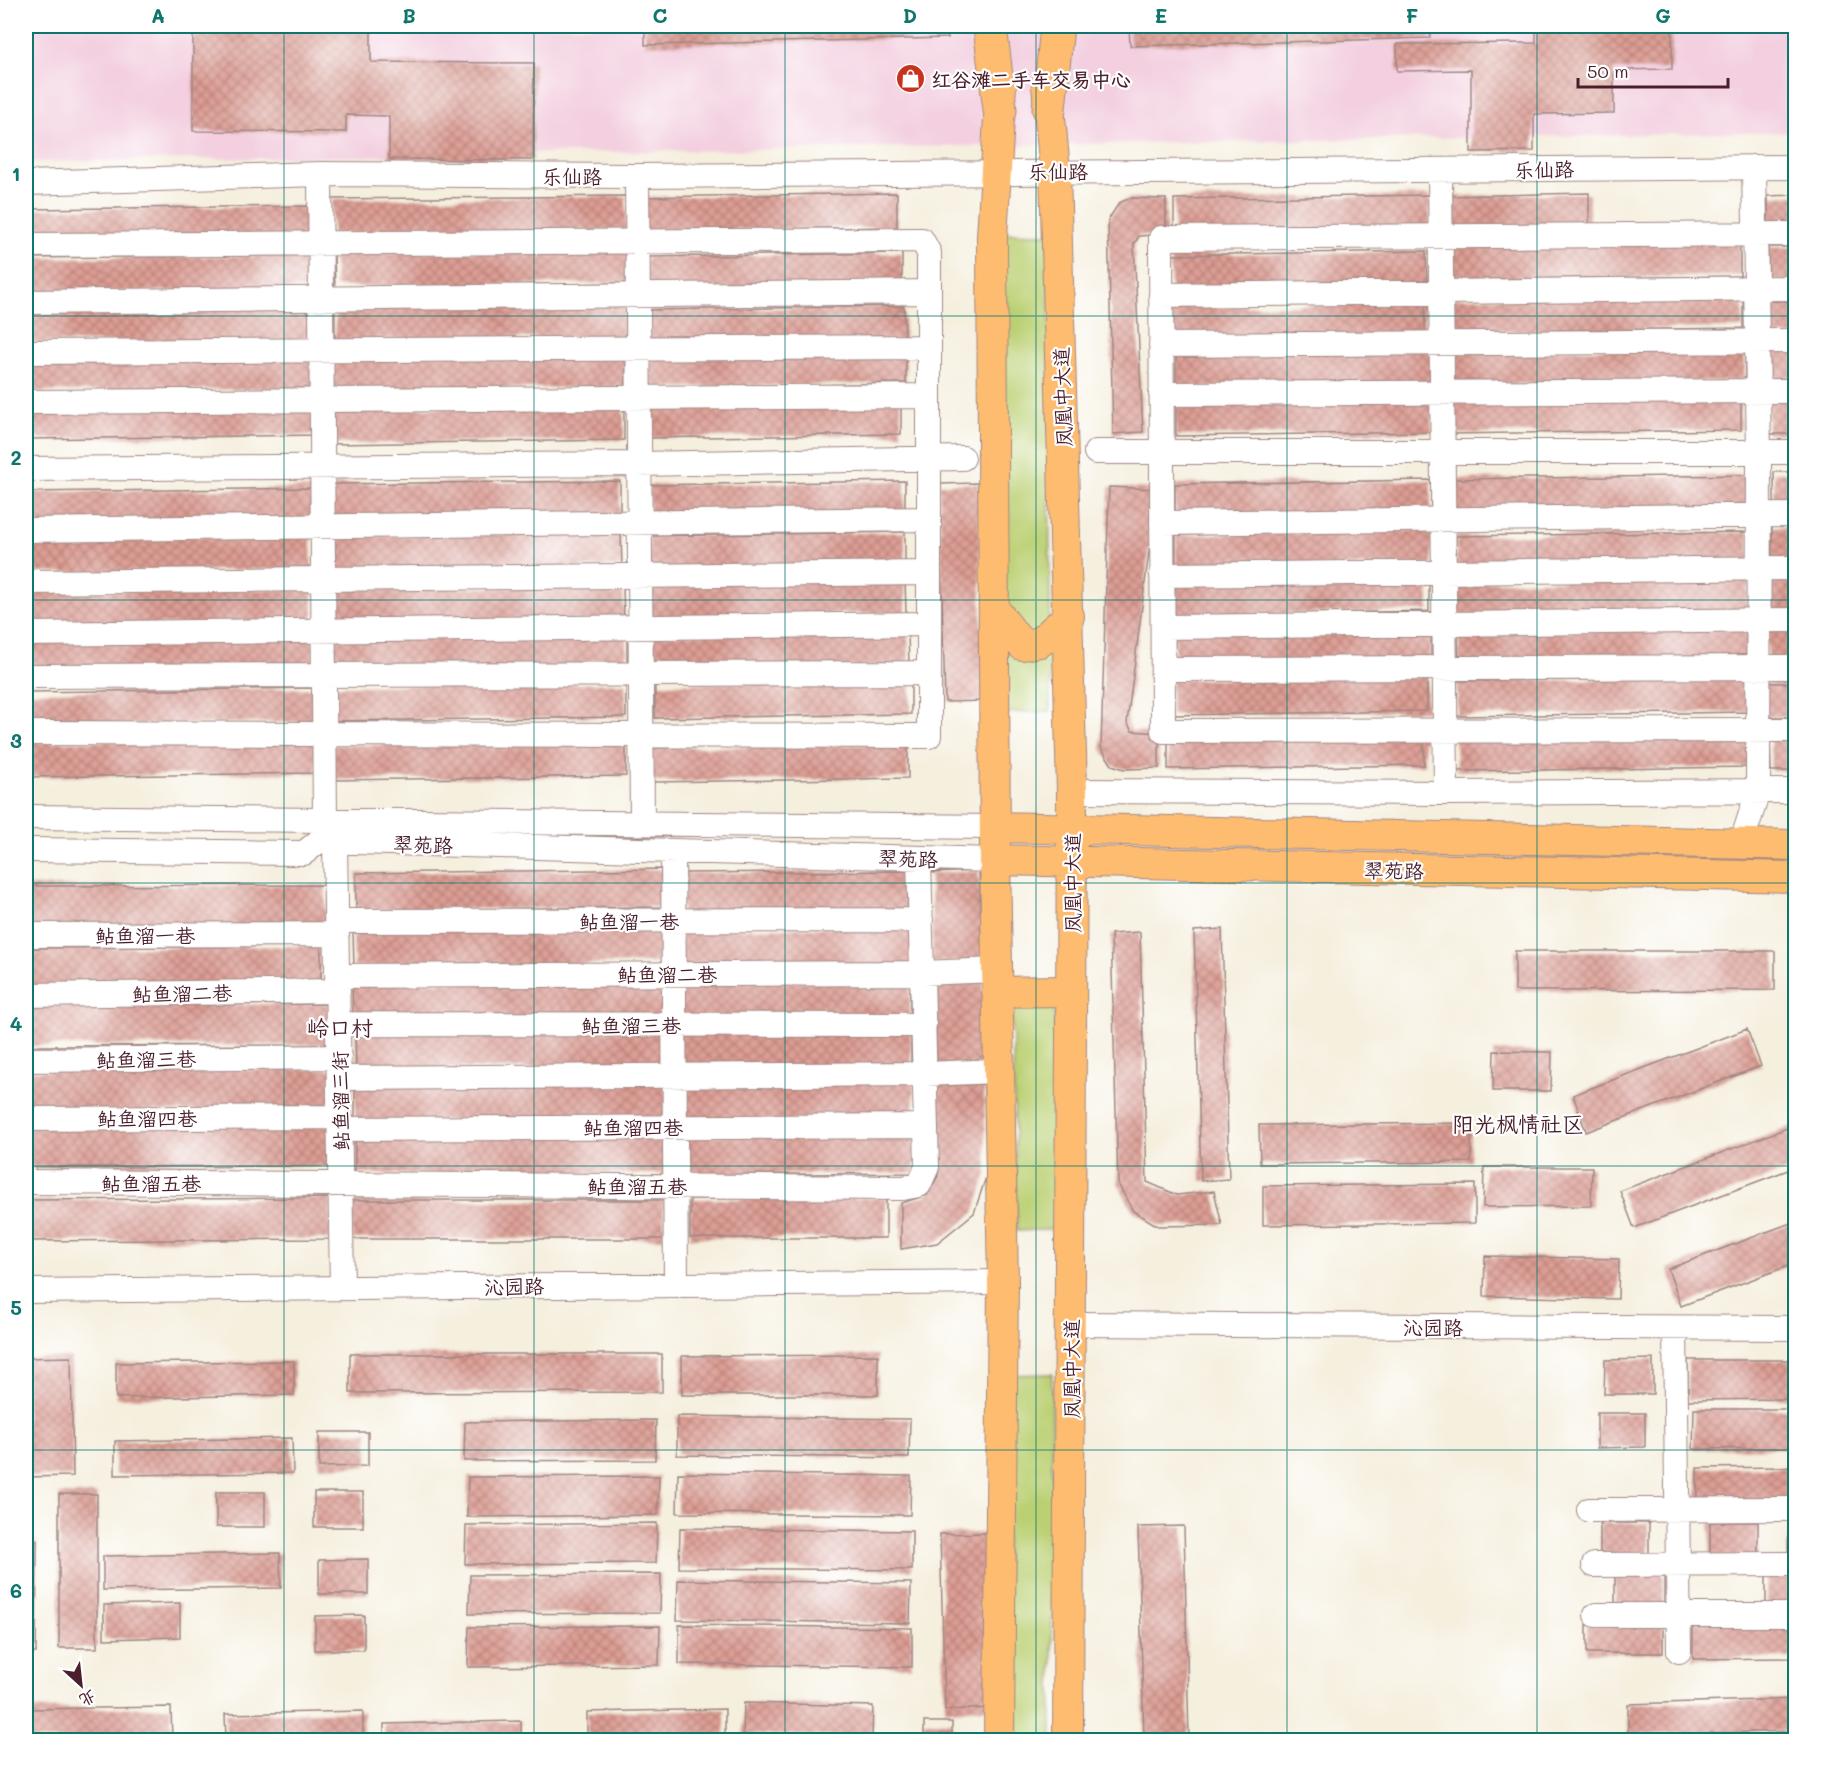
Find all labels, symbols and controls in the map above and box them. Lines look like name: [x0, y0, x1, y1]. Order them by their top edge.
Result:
text: A: [151, 2, 165, 28]
text: B: [402, 2, 416, 28]
text: C: [653, 2, 668, 28]
text: D: [903, 2, 917, 28]
text: E: [1155, 2, 1167, 28]
text: F: [1406, 2, 1419, 28]
text: G: [1655, 2, 1671, 28]
scale bar: [1578, 51, 1728, 89]
text: 50 m: [1587, 59, 1629, 83]
shop icon: 红谷滩二手车交易中心: [894, 63, 926, 95]
place label: 红谷滩二手车交易中心: [931, 66, 1131, 92]
street label: 乐仙路: [1514, 155, 1575, 183]
street label: 乐仙路: [1028, 158, 1089, 184]
text: 1: [12, 160, 20, 186]
street label: 乐仙路: [542, 163, 603, 189]
street label: 凤凰中大道: [1047, 347, 1077, 447]
text: 2: [10, 444, 22, 470]
text: 3: [10, 727, 22, 753]
street label: 翠苑路: [393, 830, 454, 858]
street label: 凤凰中大道: [1059, 833, 1085, 933]
street label: 翠苑路: [878, 844, 939, 872]
street label: 翠苑路: [1364, 856, 1425, 884]
street label: 鲇鱼溜一巷: [579, 908, 680, 934]
street label: 鲇鱼溜一巷: [95, 922, 196, 948]
street label: 鲇鱼溜二巷: [617, 961, 718, 987]
street label: 鲇鱼溜二巷: [132, 979, 233, 1007]
text: 4: [10, 1010, 23, 1036]
street label: 鲇鱼溜三巷: [581, 1012, 682, 1038]
district label: 岭口村: [307, 1013, 373, 1042]
street label: 鲇鱼溜三巷: [96, 1045, 197, 1073]
street label: 鲇鱼溜三街: [326, 1051, 354, 1151]
street label: 鲇鱼溜四巷: [97, 1105, 198, 1131]
district label: 阳光枫情社区: [1452, 1109, 1584, 1138]
street label: 鲇鱼溜四巷: [583, 1114, 684, 1140]
street label: 鲇鱼溜五巷: [101, 1170, 202, 1196]
street label: 鲇鱼溜五巷: [587, 1173, 688, 1199]
street label: 沁园路: [484, 1272, 545, 1300]
text: 5: [10, 1294, 22, 1320]
street label: 沁园路: [1403, 1314, 1464, 1340]
street label: 凤凰中大道: [1058, 1319, 1084, 1419]
text: 6: [10, 1577, 22, 1603]
north arrow: [51, 1655, 111, 1715]
text: 北: [76, 1686, 100, 1712]

